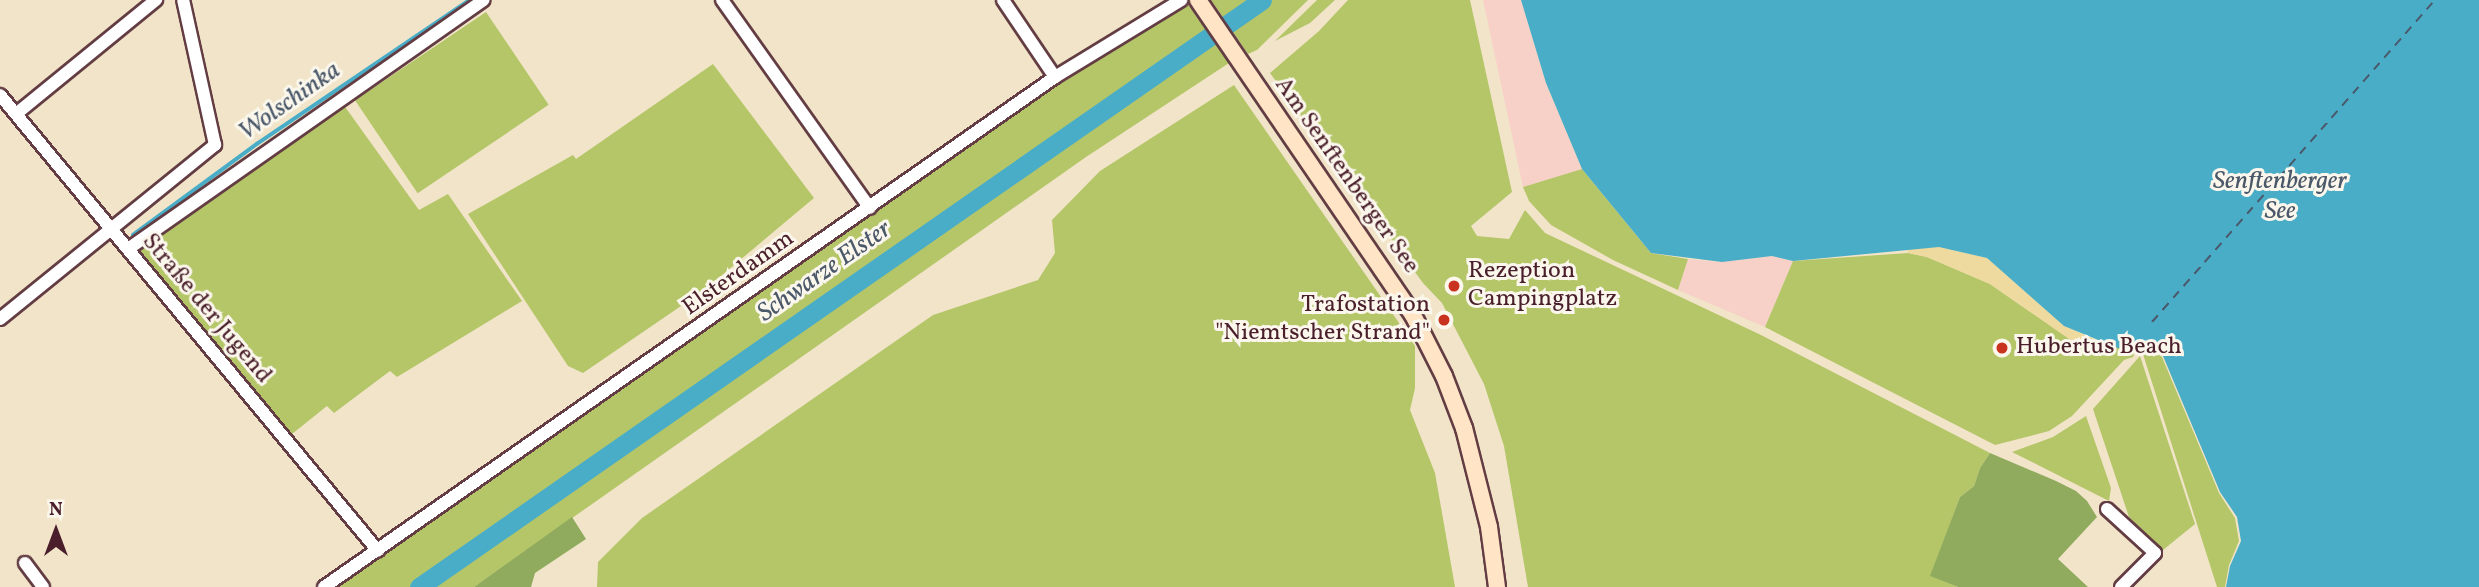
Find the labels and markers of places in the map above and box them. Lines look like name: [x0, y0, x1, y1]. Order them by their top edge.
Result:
place label: Rezeption Campingplatz: [1468, 258, 1617, 314]
marker: Rezeption Campingplatz: [1446, 278, 1462, 294]
place label: Trafostation "Niemtscher Strand": [1215, 292, 1430, 348]
marker: Trafostation "Niemtscher Strand": [1436, 312, 1452, 328]
place label: Hubertus Beach: [2016, 334, 2182, 362]
marker: Hubertus Beach: [1994, 340, 2010, 356]

